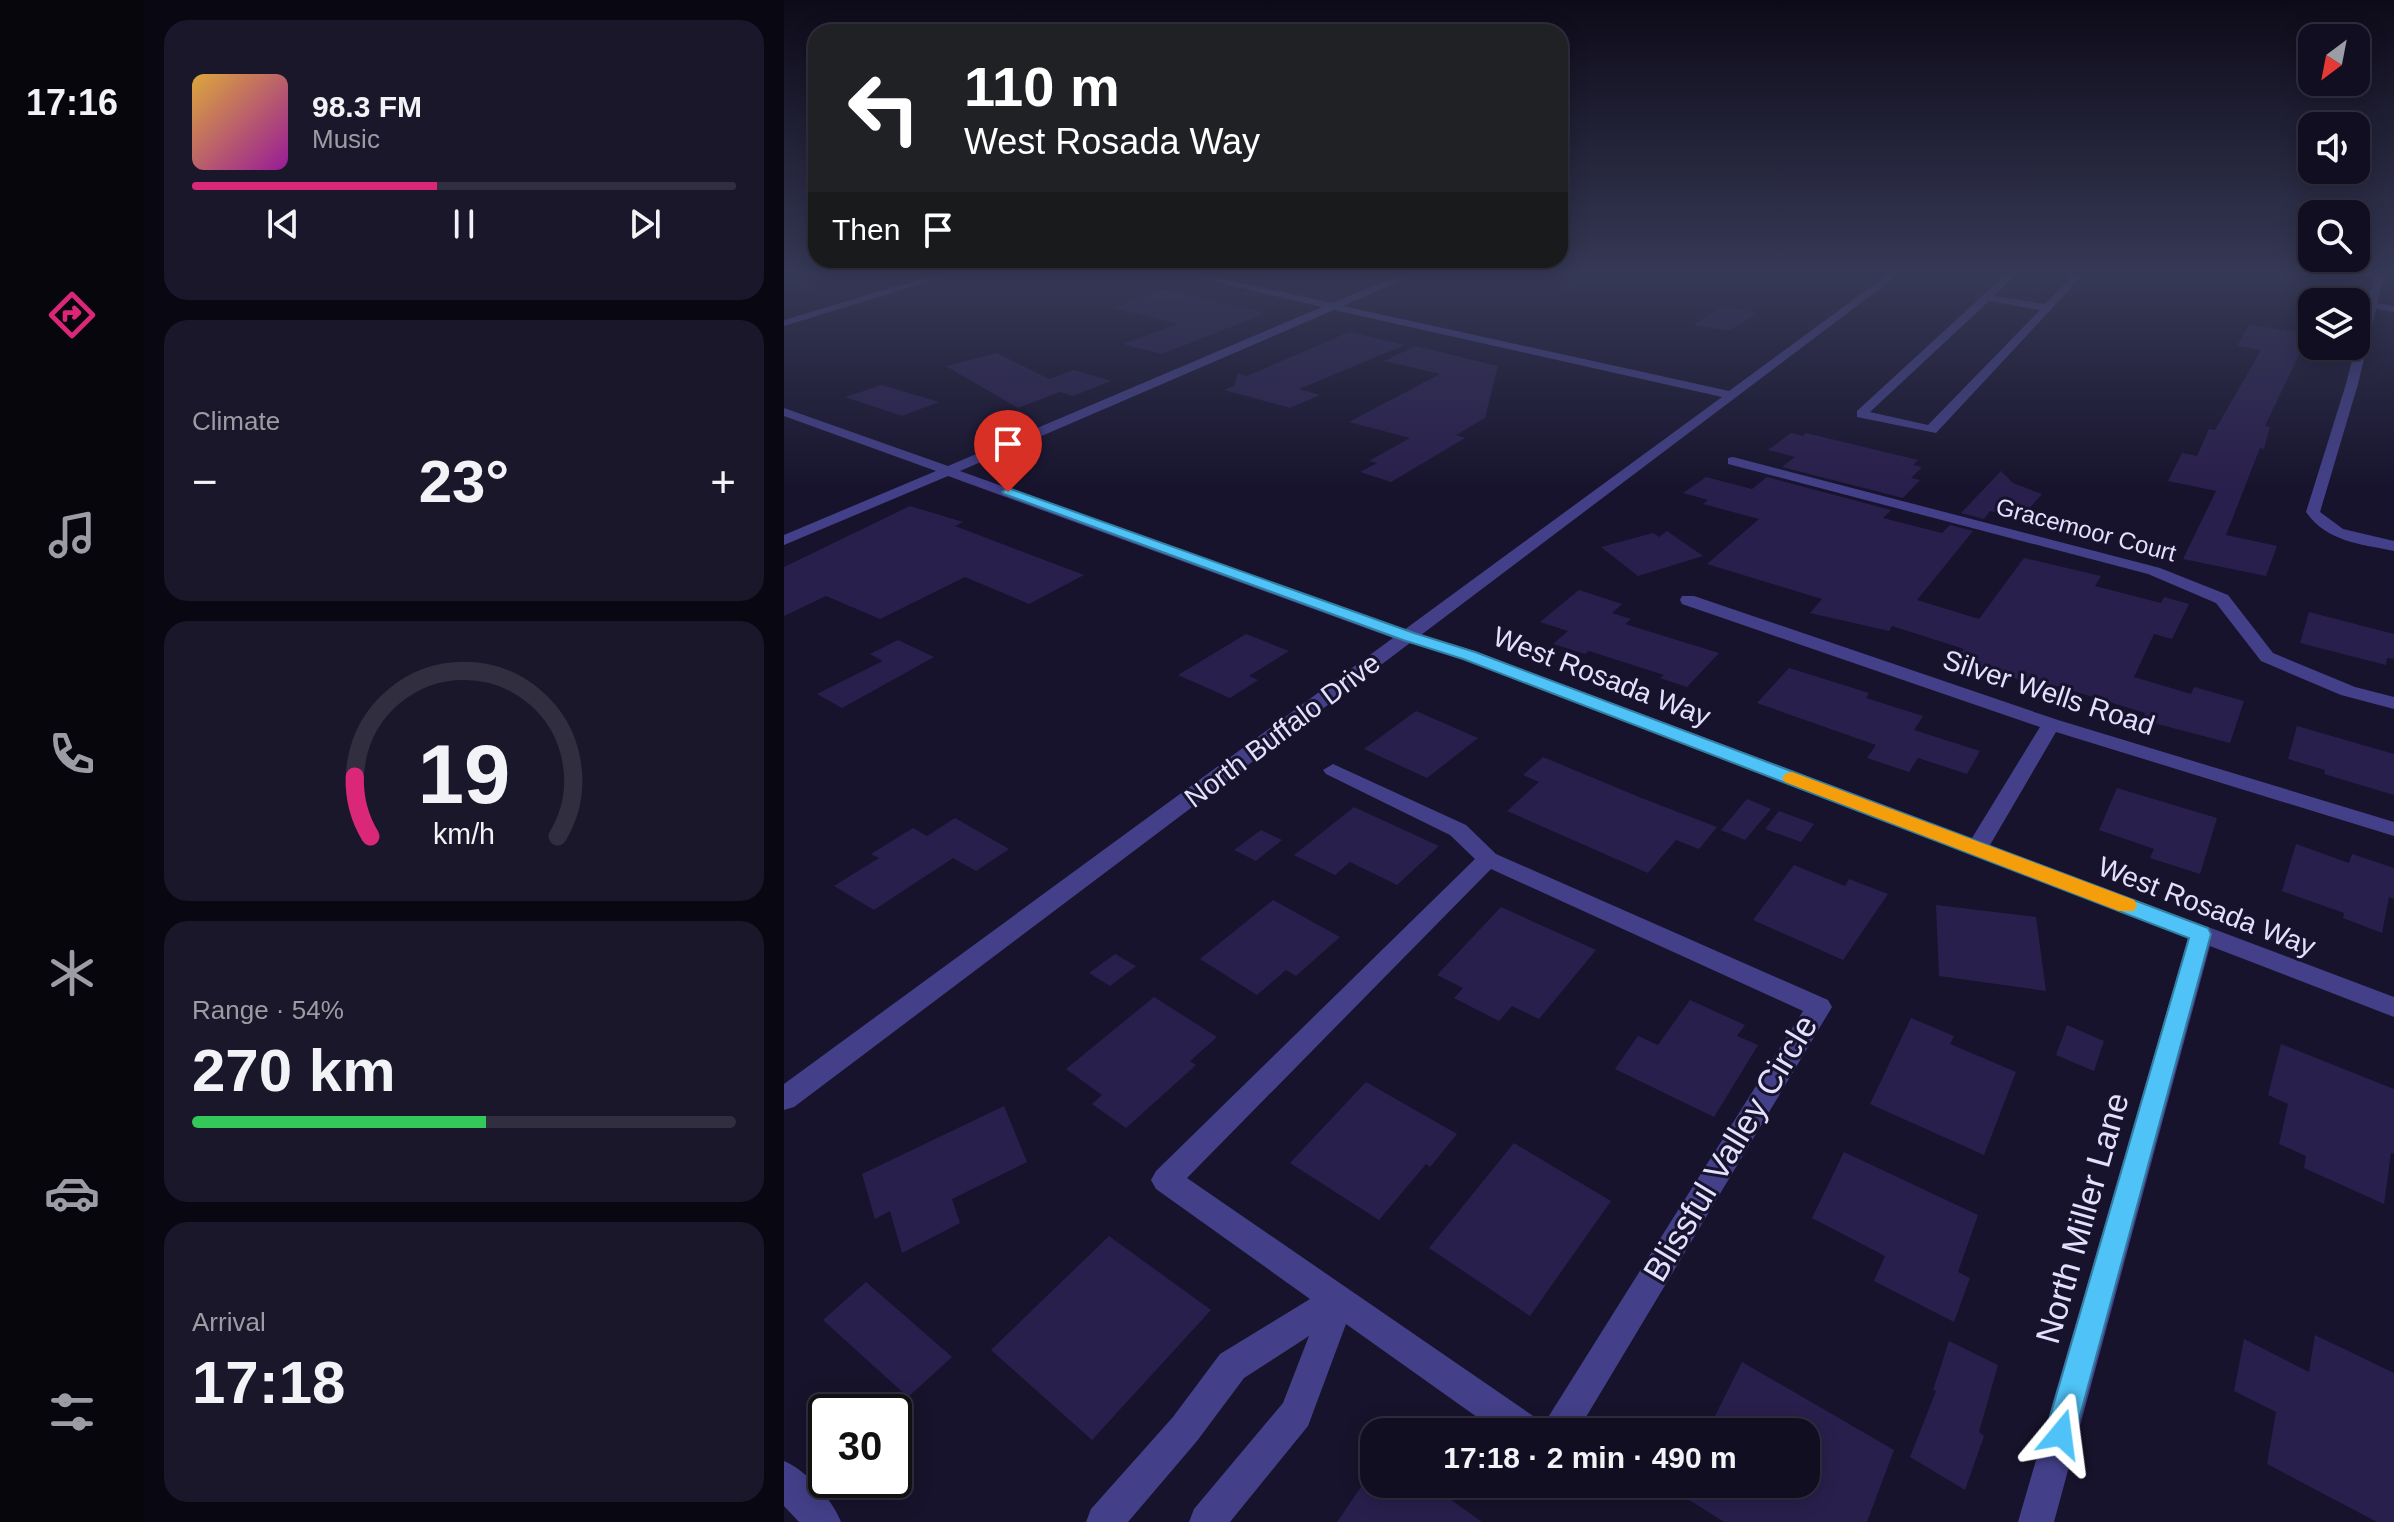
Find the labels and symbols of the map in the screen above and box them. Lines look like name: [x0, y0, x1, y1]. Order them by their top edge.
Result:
north arrow: [2298, 24, 2370, 96]
pin: [974, 410, 1042, 492]
street label: Gracemoor Court: [1993, 492, 2179, 567]
street label: West Rosada Way: [1489, 621, 1715, 732]
street label: Silver Wells Road: [1939, 644, 2158, 741]
street label: North Buffalo Drive: [1179, 647, 1386, 814]
street label: West Rosada Way: [2094, 851, 2320, 962]
street label: Blissful Valley Circle: [1636, 1008, 1824, 1288]
street label: North Miller Lane: [2028, 1088, 2136, 1348]
position arrow: [2019, 1392, 2103, 1476]
speed limit sign: 30: [808, 1394, 912, 1498]

